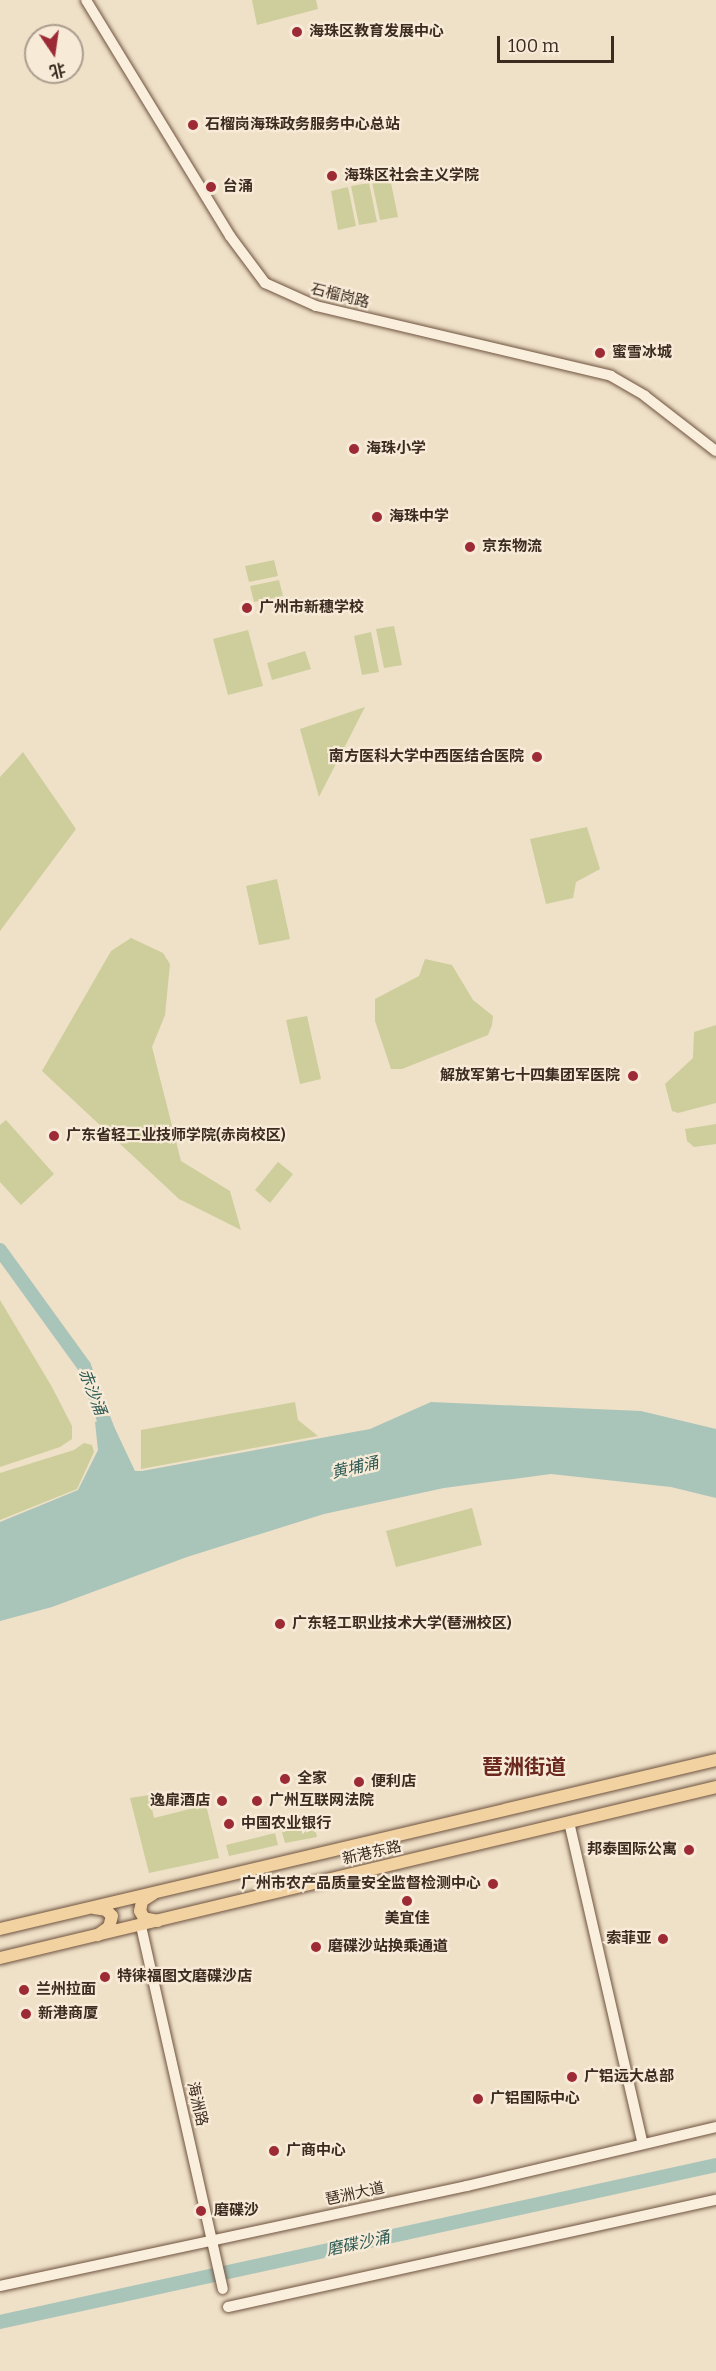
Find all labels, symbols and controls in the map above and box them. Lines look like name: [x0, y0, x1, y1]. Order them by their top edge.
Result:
place label: 海珠区教育发展中心: [309, 23, 444, 41]
north arrow: [24, 24, 84, 84]
scale bar: [500, 24, 617, 62]
marker: 海珠区教育发展中心: [290, 25, 304, 39]
text: 100 m: [508, 35, 559, 57]
text: 北: [48, 59, 68, 81]
place label: 石榴岗海珠政务服务中心总站: [205, 116, 400, 134]
marker: 石榴岗海珠政务服务中心总站: [186, 118, 200, 132]
place label: 海珠区社会主义学院: [344, 167, 479, 185]
marker: 海珠区社会主义学院: [325, 169, 339, 183]
place label: 台涌: [223, 178, 253, 196]
marker: 台涌: [204, 180, 218, 194]
street label: 石榴岗路: [309, 280, 371, 312]
place label: 蜜雪冰城: [612, 344, 672, 362]
marker: 蜜雪冰城: [593, 346, 607, 360]
place label: 海珠小学: [366, 440, 426, 458]
marker: 海珠小学: [347, 442, 361, 456]
place label: 海珠中学: [389, 508, 449, 526]
marker: 海珠中学: [370, 510, 384, 524]
place label: 京东物流: [482, 538, 542, 556]
marker: 京东物流: [463, 540, 477, 554]
place label: 广州市新穗学校: [259, 599, 364, 617]
marker: 广州市新穗学校: [240, 601, 254, 615]
place label: 南方医科大学中西医结合医院: [329, 748, 524, 766]
marker: 南方医科大学中西医结合医院: [528, 748, 546, 766]
place label: 解放军第七十四集团军医院: [440, 1067, 620, 1085]
marker: 解放军第七十四集团军医院: [624, 1067, 642, 1085]
place label: 广东省轻工业技师学院(赤岗校区): [66, 1127, 285, 1145]
marker: 广东省轻工业技师学院(赤岗校区): [47, 1129, 61, 1143]
water label: 赤沙涌: [74, 1366, 110, 1418]
water label: 黄埔涌: [329, 1453, 381, 1483]
place label: 广东轻工职业技术大学(琶洲校区): [292, 1615, 511, 1633]
marker: 广东轻工职业技术大学(琶洲校区): [273, 1617, 287, 1631]
district label: 琶洲街道: [482, 1754, 566, 1780]
place label: 全家: [297, 1770, 327, 1788]
marker: 全家: [278, 1772, 292, 1786]
place label: 便利店: [371, 1773, 416, 1791]
marker: 便利店: [352, 1775, 366, 1789]
place label: 逸扉酒店: [150, 1792, 210, 1810]
place label: 广州互联网法院: [269, 1792, 374, 1810]
marker: 逸扉酒店: [215, 1794, 229, 1808]
marker: 广州互联网法院: [250, 1794, 264, 1808]
place label: 中国农业银行: [241, 1815, 331, 1833]
marker: 中国农业银行: [222, 1817, 236, 1831]
street label: 新港东路: [341, 1837, 403, 1869]
place label: 邦泰国际公寓: [587, 1841, 677, 1859]
marker: 邦泰国际公寓: [682, 1843, 696, 1857]
place label: 广州市农产品质量安全监督检测中心: [241, 1875, 481, 1893]
marker: 广州市农产品质量安全监督检测中心: [486, 1877, 500, 1891]
marker: 美宜佳: [400, 1894, 414, 1908]
place label: 美宜佳: [385, 1910, 429, 1928]
place label: 索菲亚: [606, 1930, 651, 1948]
marker: 索菲亚: [656, 1932, 670, 1946]
place label: 磨碟沙站换乘通道: [328, 1938, 448, 1956]
marker: 磨碟沙站换乘通道: [309, 1940, 323, 1954]
place label: 特徕福图文磨碟沙店: [117, 1968, 252, 1986]
marker: 特徕福图文磨碟沙店: [98, 1970, 112, 1984]
place label: 兰州拉面: [36, 1981, 96, 1999]
marker: 兰州拉面: [17, 1983, 31, 1997]
place label: 新港商厦: [38, 2005, 98, 2023]
marker: 新港商厦: [19, 2007, 33, 2021]
place label: 广铝远大总部: [584, 2068, 674, 2086]
marker: 广铝远大总部: [565, 2070, 579, 2084]
street label: 海洲路: [183, 2080, 211, 2128]
place label: 广铝国际中心: [490, 2090, 580, 2108]
marker: 广铝国际中心: [471, 2092, 485, 2106]
place label: 广商中心: [286, 2142, 346, 2160]
marker: 广商中心: [267, 2144, 281, 2158]
street label: 琶洲大道: [324, 2179, 386, 2209]
marker: 磨碟沙: [192, 2202, 210, 2220]
place label: 磨碟沙: [214, 2202, 259, 2220]
water label: 磨碟沙涌: [325, 2228, 391, 2260]

